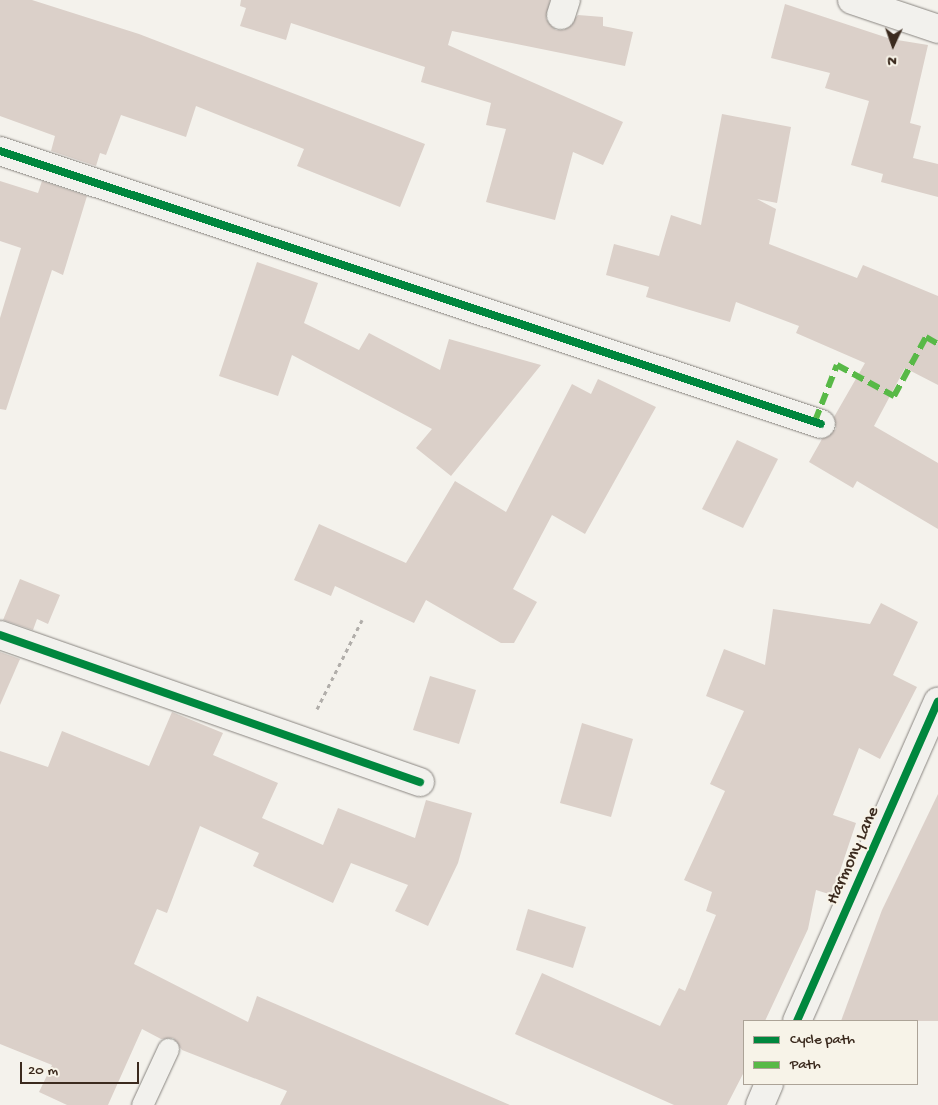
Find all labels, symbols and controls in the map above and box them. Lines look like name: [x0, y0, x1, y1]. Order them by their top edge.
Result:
north arrow: [868, 20, 918, 70]
text: N: [887, 52, 897, 69]
street label: Harmony Lane: [823, 804, 885, 908]
legend: [743, 1020, 918, 1085]
text: Cycle path: [790, 1031, 855, 1049]
scale bar: [22, 1052, 141, 1084]
text: Path: [790, 1056, 821, 1074]
text: 20 m: [28, 1062, 58, 1080]

